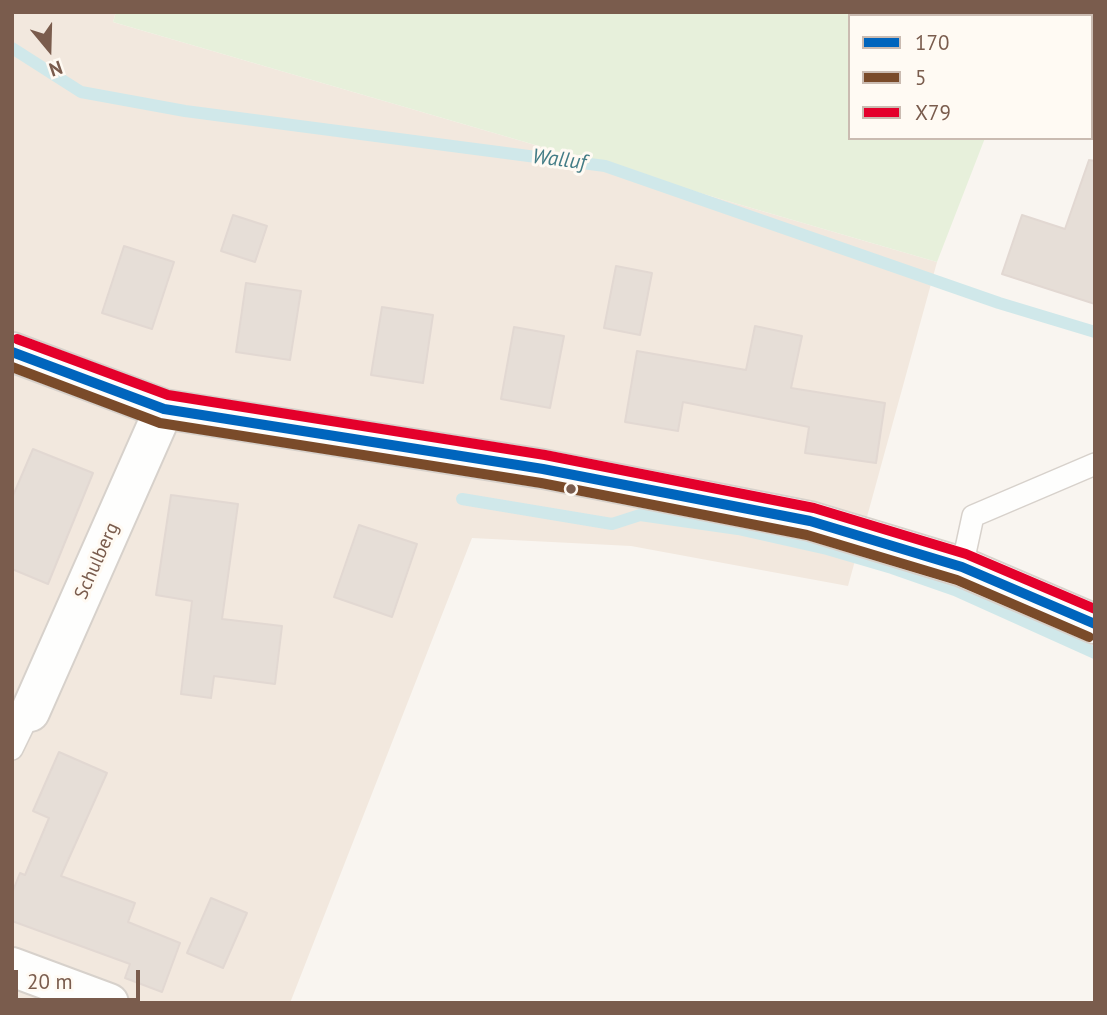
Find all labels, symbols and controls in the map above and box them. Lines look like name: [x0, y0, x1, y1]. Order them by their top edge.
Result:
north arrow: [14, 14, 84, 84]
legend: [848, 14, 1093, 140]
text: 170: [915, 29, 949, 56]
text: N: [46, 55, 66, 82]
text: 5: [915, 64, 926, 91]
text: X79: [915, 99, 951, 126]
water label: Walluf: [531, 144, 587, 176]
unlabelled marker: [564, 482, 578, 496]
street label: Schulberg: [70, 519, 124, 603]
scale bar: [18, 956, 144, 1000]
text: 20 m: [27, 968, 73, 995]

